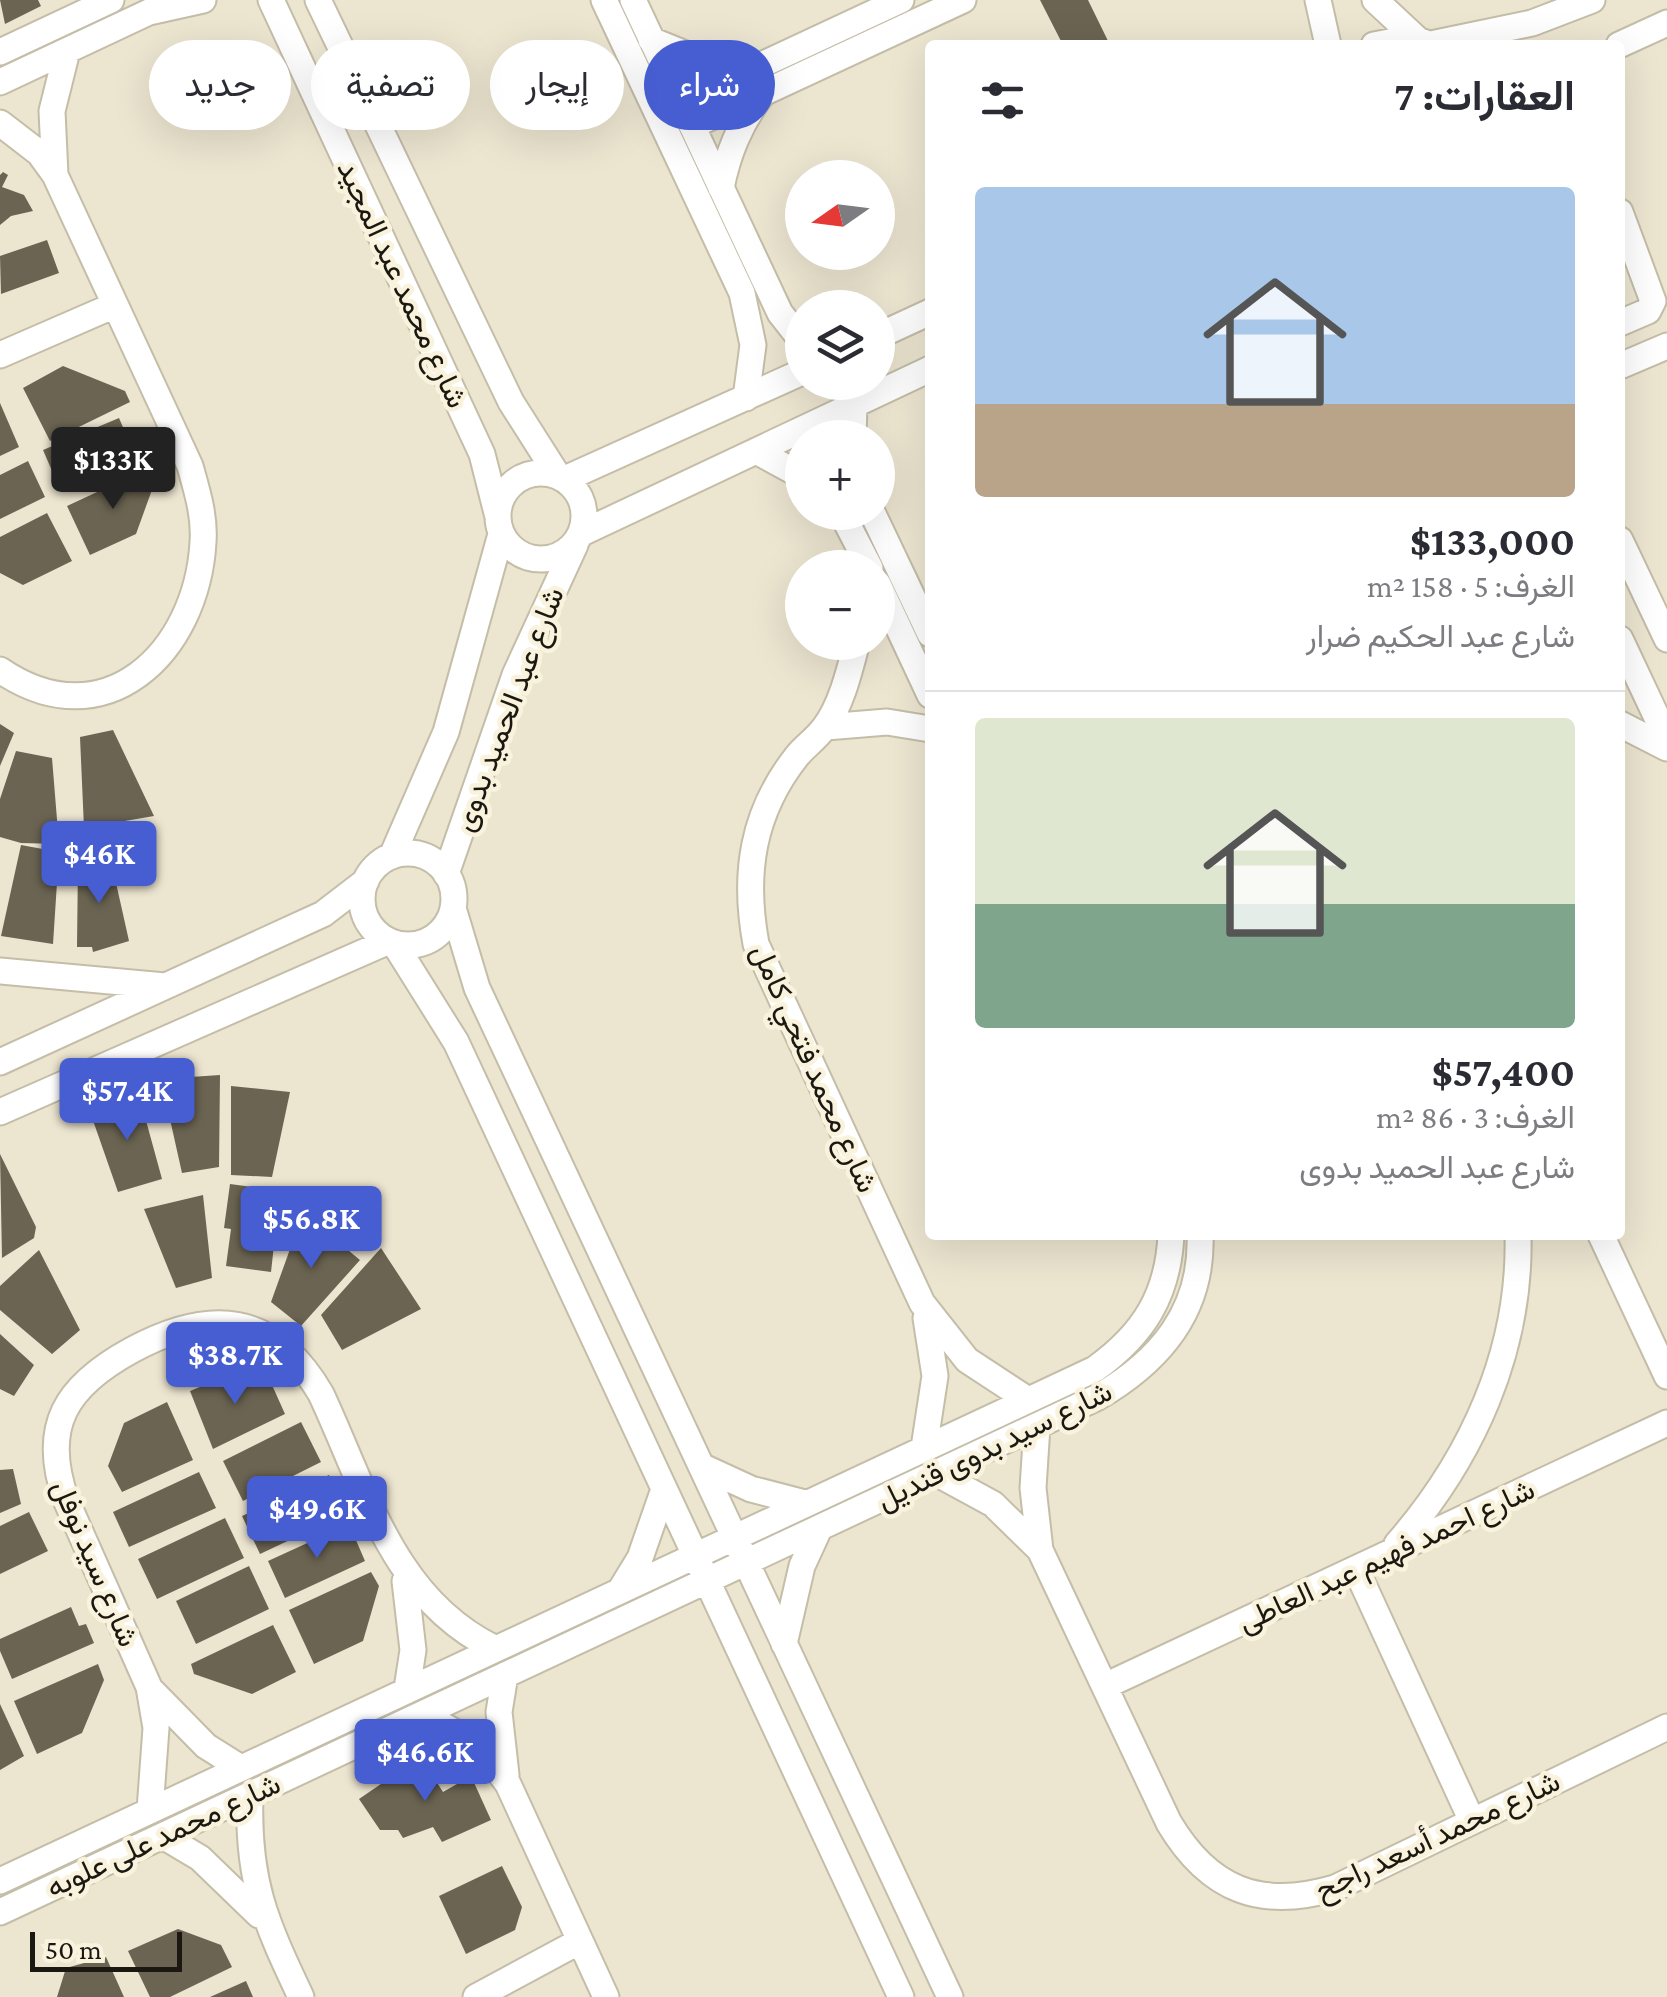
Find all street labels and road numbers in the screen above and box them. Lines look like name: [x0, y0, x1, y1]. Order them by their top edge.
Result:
street label: شارع محمد عبد المجيد: [328, 155, 475, 415]
street label: شارع عبد الحميد بدوى: [446, 582, 573, 837]
street label: شارع محمد فتحي كامل: [738, 939, 885, 1201]
street label: شارع سيد بدوى قنديل: [871, 1374, 1119, 1520]
street label: شارع احمد فهيم عبد العاطى: [1233, 1472, 1541, 1642]
street label: شارع سيد نوفل: [42, 1475, 146, 1653]
street label: شارع محمد أسعد راجح: [1309, 1764, 1566, 1910]
street label: شارع محمد على علوبه: [41, 1766, 287, 1907]

